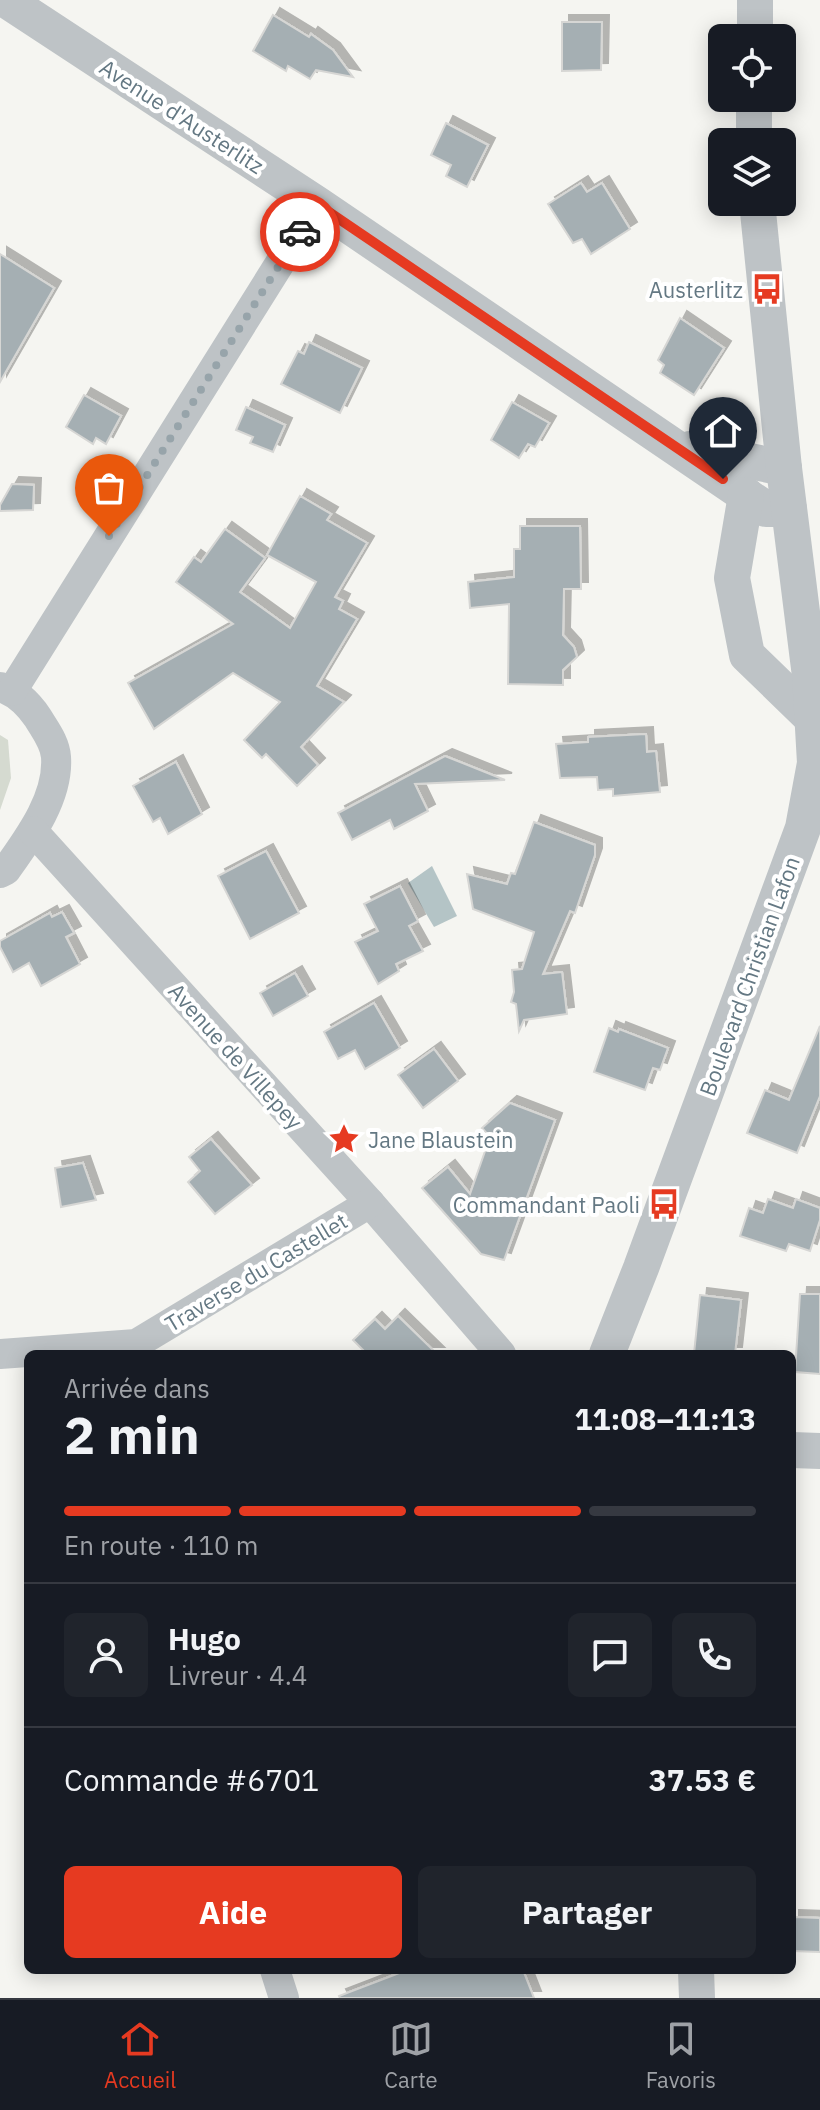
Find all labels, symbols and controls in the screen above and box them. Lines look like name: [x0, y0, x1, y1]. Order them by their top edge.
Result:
map controls: [708, 24, 796, 216]
button: locate: [708, 24, 796, 112]
street label: Avenue d'Austerlitz: [94, 52, 270, 180]
button: layers: [708, 128, 796, 216]
courier: [260, 192, 340, 272]
icon: car: [278, 210, 322, 254]
bus stop icon: Austerlitz: [750, 272, 784, 306]
place label: Austerlitz: [649, 275, 743, 304]
pin: [689, 397, 757, 479]
icon: home: [701, 409, 745, 453]
pin: [75, 454, 143, 536]
icon: bag: [87, 466, 131, 510]
street label: Boulevard Christian Lafon: [692, 852, 806, 1100]
street label: Avenue de Villepey: [163, 977, 309, 1135]
place icon: Jane Blaustein: [327, 1122, 361, 1156]
place label: Jane Blaustein: [368, 1125, 514, 1154]
bus stop icon: Commandant Paoli: [647, 1187, 681, 1221]
place label: Commandant Paoli: [453, 1190, 640, 1219]
street label: Traverse du Castellet: [160, 1206, 352, 1338]
text: Arrivée dans: [64, 1371, 210, 1405]
text: 11:08–11:13: [575, 1399, 756, 1438]
text: 2 min: [64, 1401, 200, 1468]
text: En route · 110 m: [64, 1528, 258, 1562]
button: person: [64, 1613, 148, 1697]
button: chat: [568, 1613, 652, 1697]
button: phone: [672, 1613, 756, 1697]
text: Hugo: [168, 1619, 241, 1658]
text: Livreur · 4.4: [168, 1658, 307, 1692]
text: Commande #6701: [64, 1760, 319, 1799]
text: 37.53 €: [649, 1760, 756, 1799]
button: Aide: [64, 1866, 402, 1958]
button: Partager: [418, 1866, 756, 1958]
tab: Accueil: [104, 2017, 176, 2094]
tab: Carte: [384, 2017, 438, 2094]
tab: Favoris: [646, 2017, 716, 2094]

